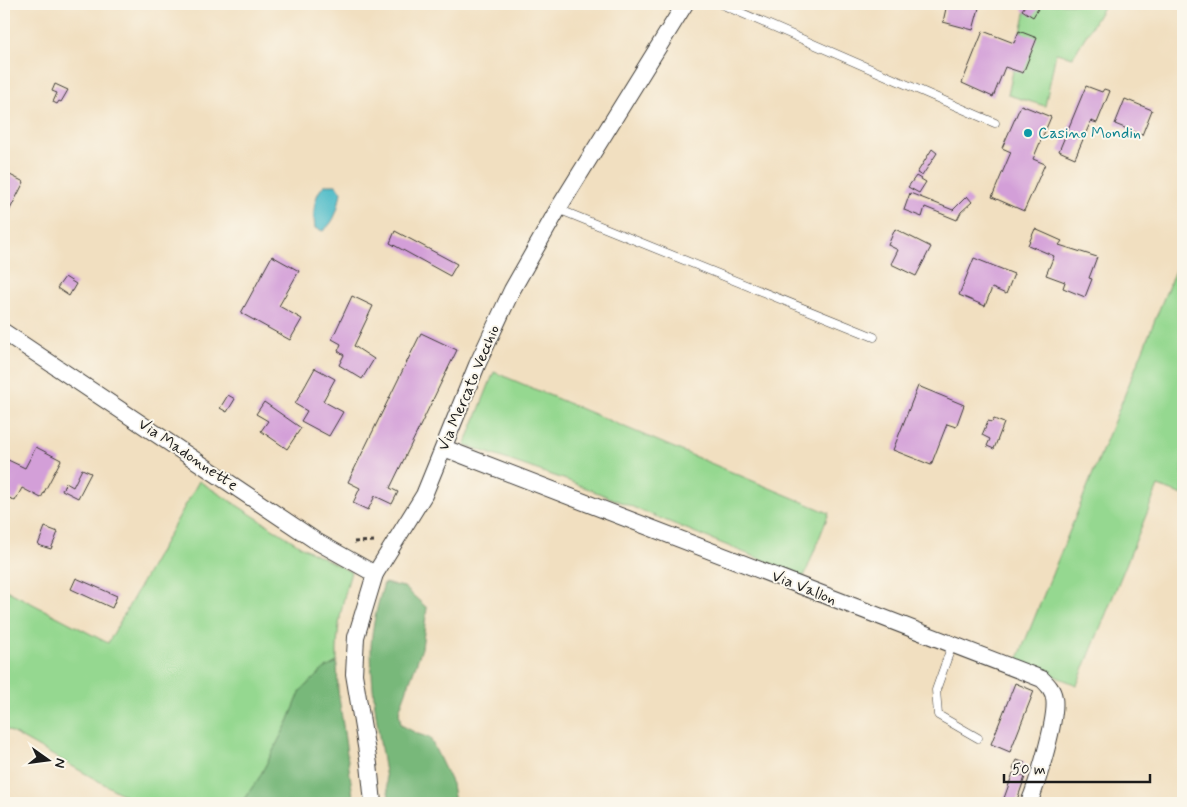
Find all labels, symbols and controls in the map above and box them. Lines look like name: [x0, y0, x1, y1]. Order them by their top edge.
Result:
place label: Casino Mondin: [1038, 123, 1141, 144]
marker: Casino Mondin: [1022, 127, 1034, 139]
street label: Via Mercato Vecchio: [433, 322, 505, 454]
street label: Via Madonnette: [134, 414, 242, 496]
street label: Via Vallon: [768, 566, 840, 610]
north arrow: [22, 734, 72, 784]
scale bar: [1004, 752, 1151, 784]
text: N: [50, 756, 70, 770]
text: 50 m: [1012, 760, 1046, 780]

